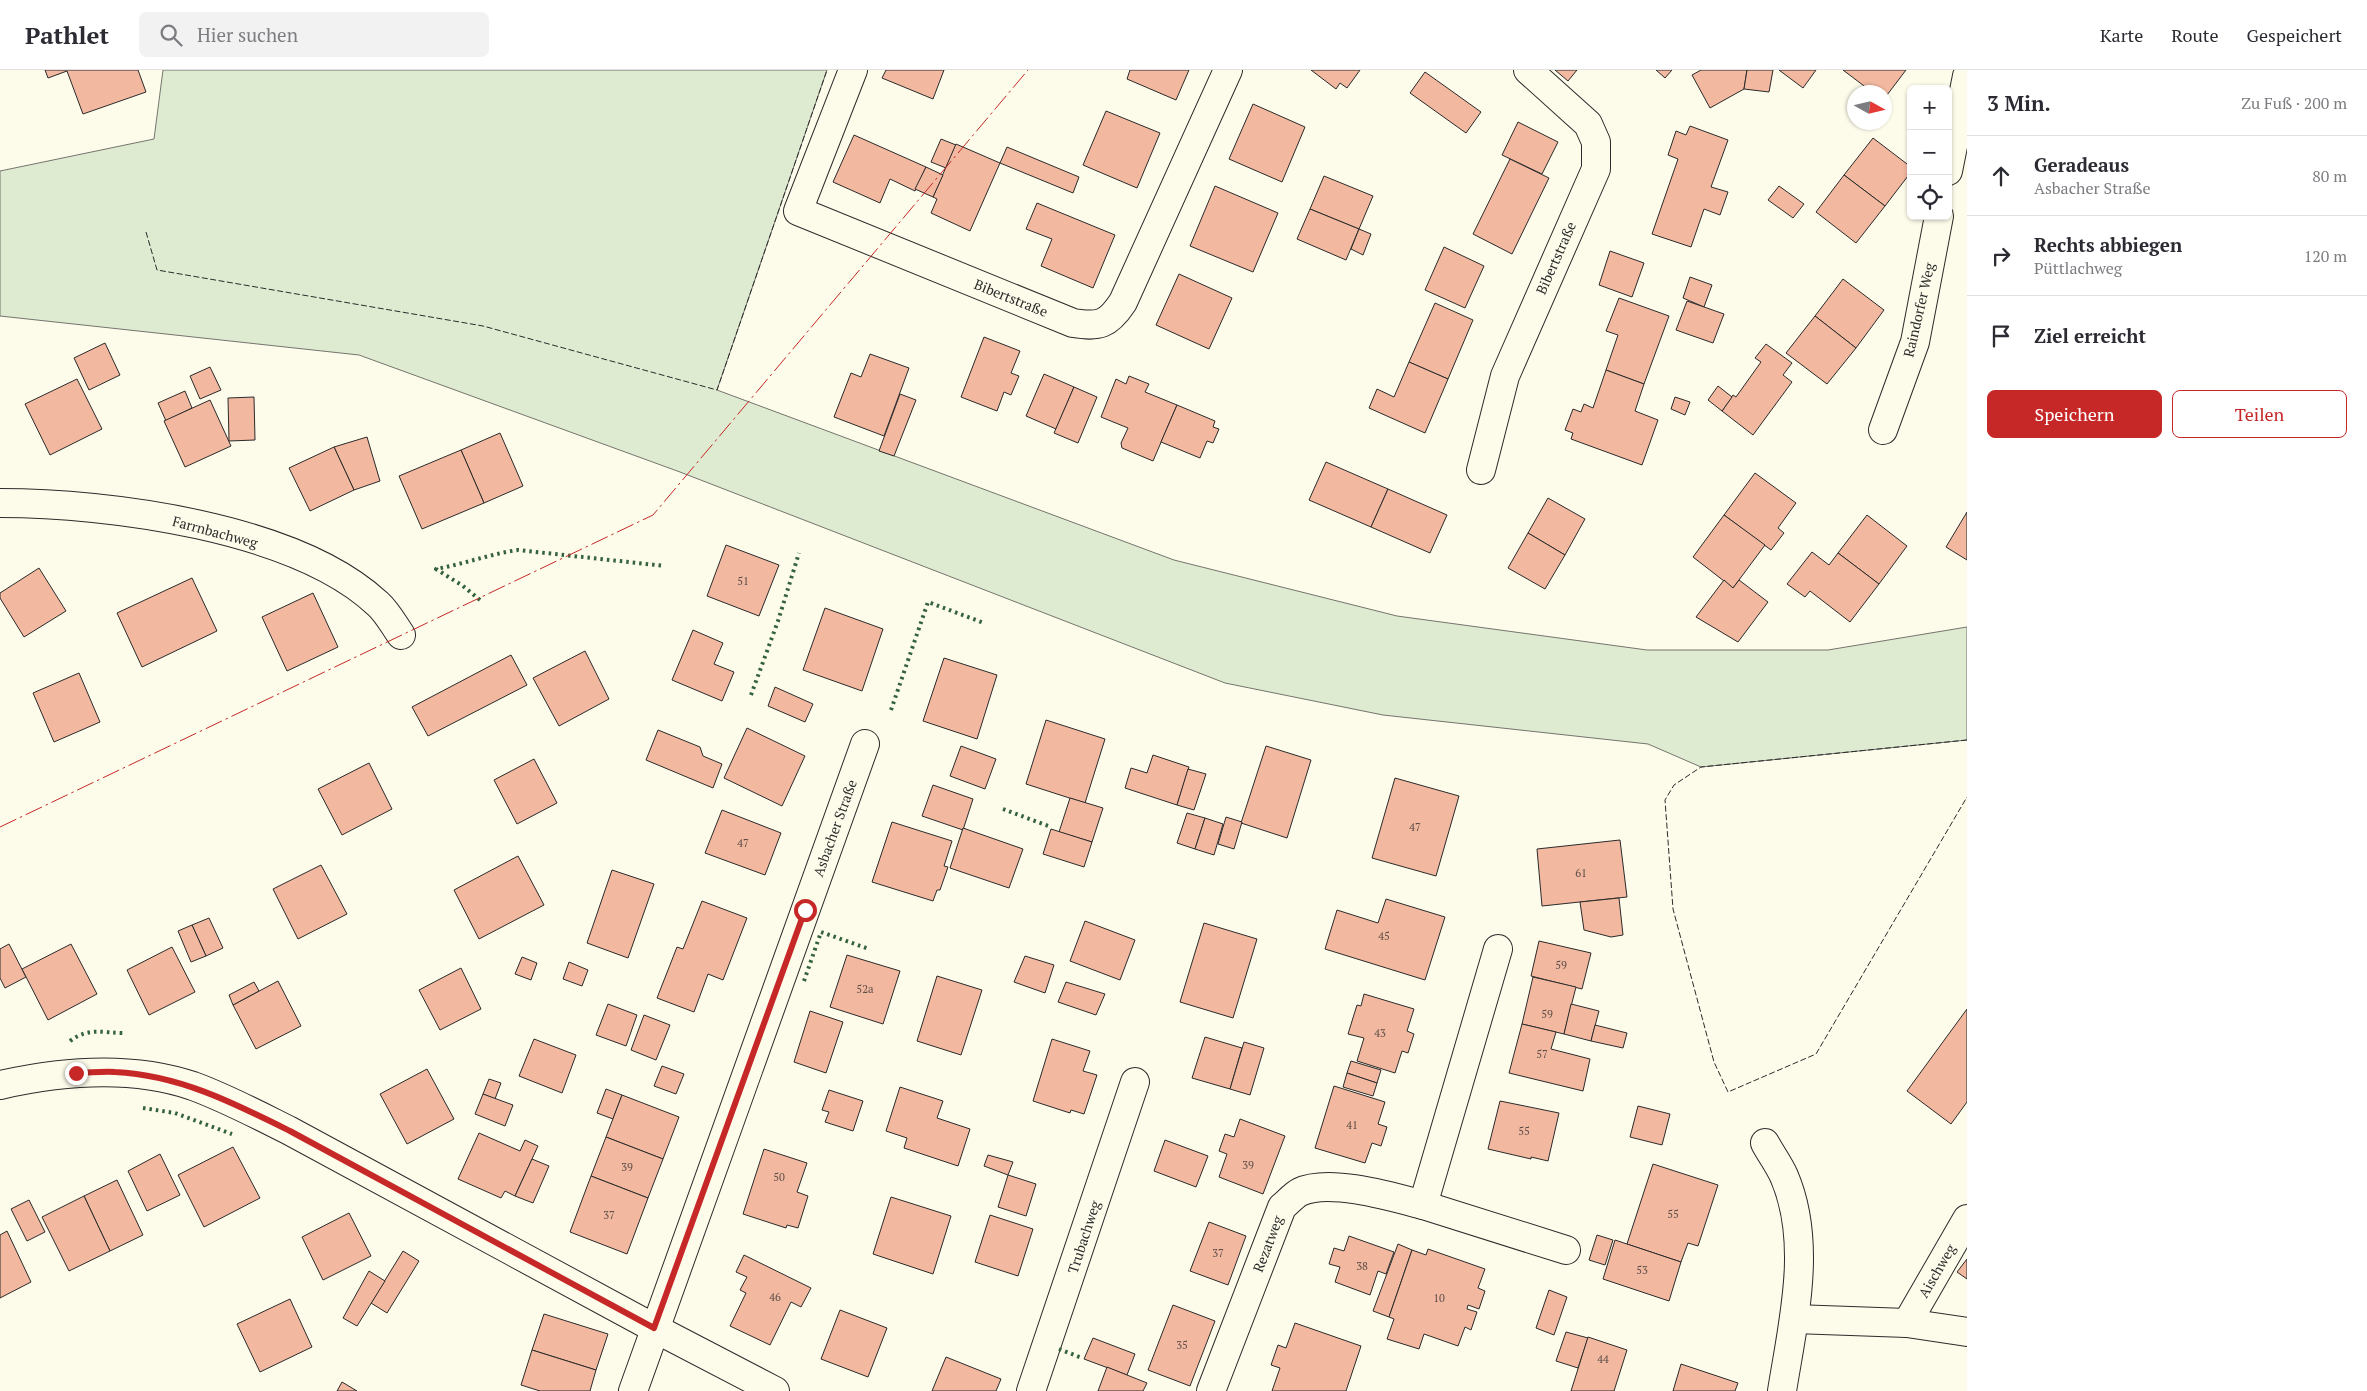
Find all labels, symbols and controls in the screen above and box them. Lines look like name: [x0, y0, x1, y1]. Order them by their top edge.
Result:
search box: [139, 12, 489, 57]
text: Pathlet: [25, 19, 109, 51]
icon: search: [157, 21, 185, 49]
text: Hier suchen: [197, 22, 298, 47]
text: Karte: [2100, 23, 2143, 47]
text: Route: [2171, 23, 2219, 47]
text: Gespeichert: [2247, 23, 2342, 47]
north arrow: [1847, 85, 1892, 130]
map controls: [1907, 85, 1952, 220]
button: +: [1907, 85, 1952, 130]
text: 3 Min.: [1987, 89, 2051, 117]
text: Zu Fuß · 200 m: [2241, 92, 2347, 114]
button: −: [1907, 130, 1952, 175]
text: Geradeaus: [2034, 152, 2129, 177]
icon: ahead: [1987, 162, 2015, 190]
text: 80 m: [2312, 165, 2347, 187]
button: locate: [1907, 175, 1952, 220]
text: Asbacher Straße: [2034, 177, 2151, 199]
street label: Bibertstraße: [1531, 218, 1580, 297]
text: Rechts abbiegen: [2034, 232, 2182, 257]
icon: right: [1987, 242, 2015, 270]
text: 120 m: [2304, 245, 2347, 267]
text: Püttlachweg: [2034, 257, 2122, 279]
street label: Raindorfer Weg: [1898, 260, 1939, 359]
street label: Bibertstraße: [972, 274, 1051, 321]
icon: arrive: [1987, 322, 2015, 350]
text: Ziel erreicht: [2034, 323, 2146, 348]
button: Speichern: [1987, 390, 2162, 438]
button: Teilen: [2172, 390, 2347, 438]
street label: Farrnbachweg: [170, 511, 261, 552]
house number: 51: [737, 574, 749, 588]
street label: Asbacher Straße: [808, 777, 861, 879]
house number: 47: [1409, 820, 1421, 834]
house number: 47: [737, 836, 749, 850]
house number: 61: [1575, 866, 1587, 880]
route start: [794, 899, 817, 922]
house number: 45: [1378, 929, 1390, 943]
house number: 59: [1555, 958, 1567, 972]
house number: 52a: [856, 982, 874, 996]
house number: 59: [1541, 1007, 1553, 1021]
house number: 43: [1374, 1026, 1386, 1040]
house number: 57: [1536, 1047, 1548, 1061]
route end: [65, 1062, 88, 1085]
house number: 41: [1346, 1118, 1358, 1132]
house number: 55: [1518, 1124, 1530, 1138]
house number: 39: [1242, 1158, 1254, 1172]
house number: 39: [621, 1160, 633, 1174]
house number: 50: [773, 1170, 785, 1184]
street label: Trubachweg: [1063, 1197, 1104, 1276]
house number: 55: [1667, 1207, 1679, 1221]
house number: 37: [603, 1208, 615, 1222]
street label: Rezatweg: [1248, 1212, 1287, 1275]
street label: Aischweg: [1914, 1240, 1960, 1301]
house number: 37: [1212, 1246, 1224, 1260]
house number: 38: [1356, 1259, 1368, 1273]
house number: 53: [1636, 1263, 1648, 1277]
house number: 46: [769, 1290, 781, 1304]
house number: 10: [1433, 1291, 1445, 1305]
house number: 35: [1176, 1338, 1188, 1352]
house number: 44: [1597, 1352, 1609, 1366]

